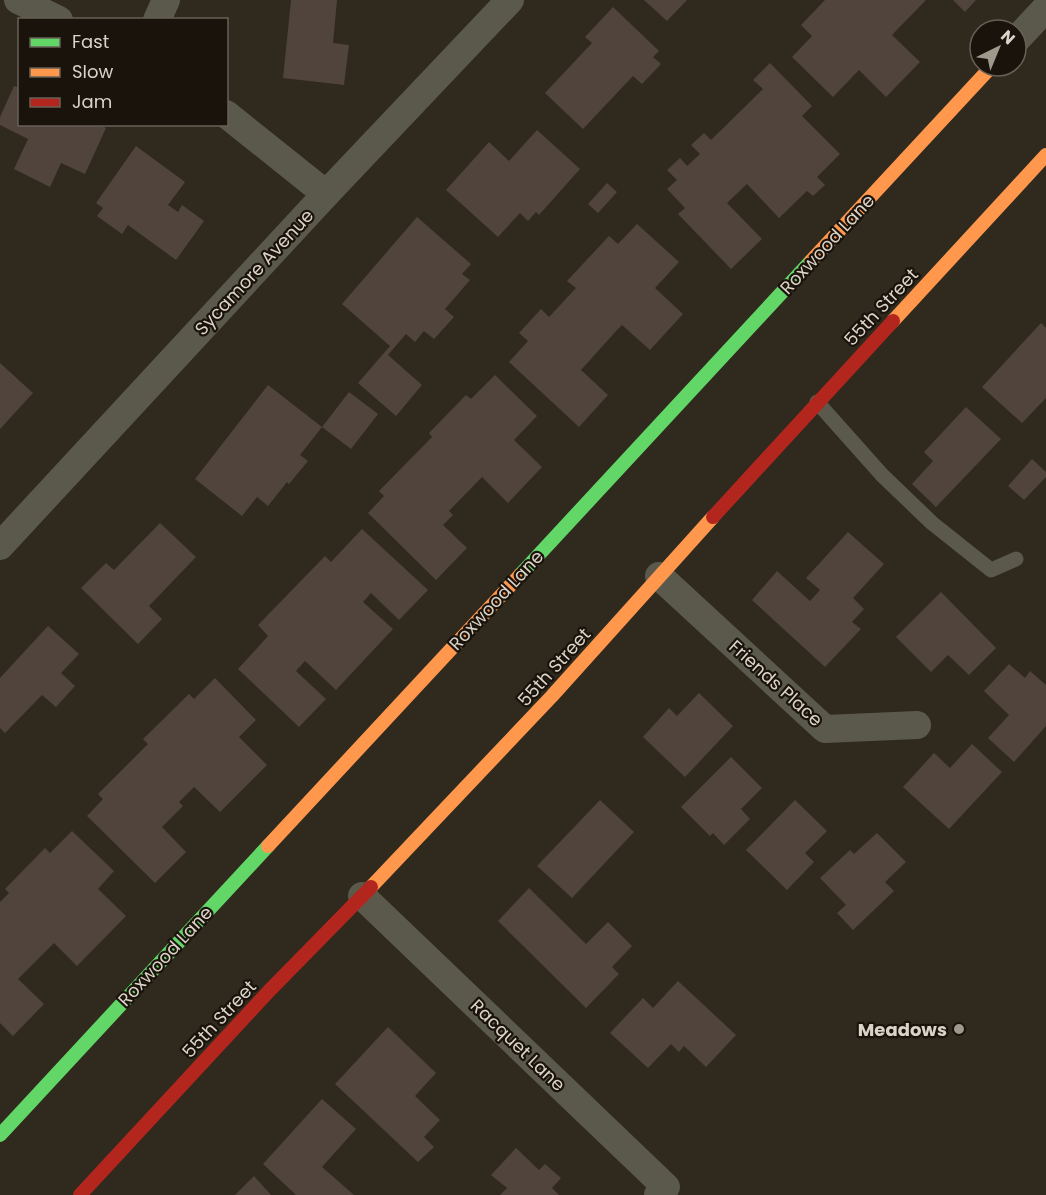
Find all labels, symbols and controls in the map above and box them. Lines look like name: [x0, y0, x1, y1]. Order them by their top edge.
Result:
legend: [18, 18, 228, 126]
north arrow: [968, 18, 1028, 78]
text: N: [996, 25, 1020, 50]
text: Fast: [72, 29, 109, 54]
text: Slow: [72, 59, 114, 84]
text: Jam: [72, 89, 112, 114]
street label: Roxwood Lane: [774, 188, 880, 300]
street label: Sycamore Avenue: [189, 203, 319, 341]
street label: 55th Street: [838, 263, 924, 351]
street label: Roxwood Lane: [443, 544, 549, 656]
street label: 55th Street: [512, 622, 596, 712]
street label: Friends Place: [724, 634, 828, 732]
street label: Roxwood Lane: [112, 900, 218, 1012]
street label: 55th Street: [176, 975, 262, 1063]
street label: Racquet Lane: [465, 993, 571, 1097]
place label: Meadows: [858, 1017, 947, 1042]
marker: Meadows: [952, 1022, 966, 1036]

